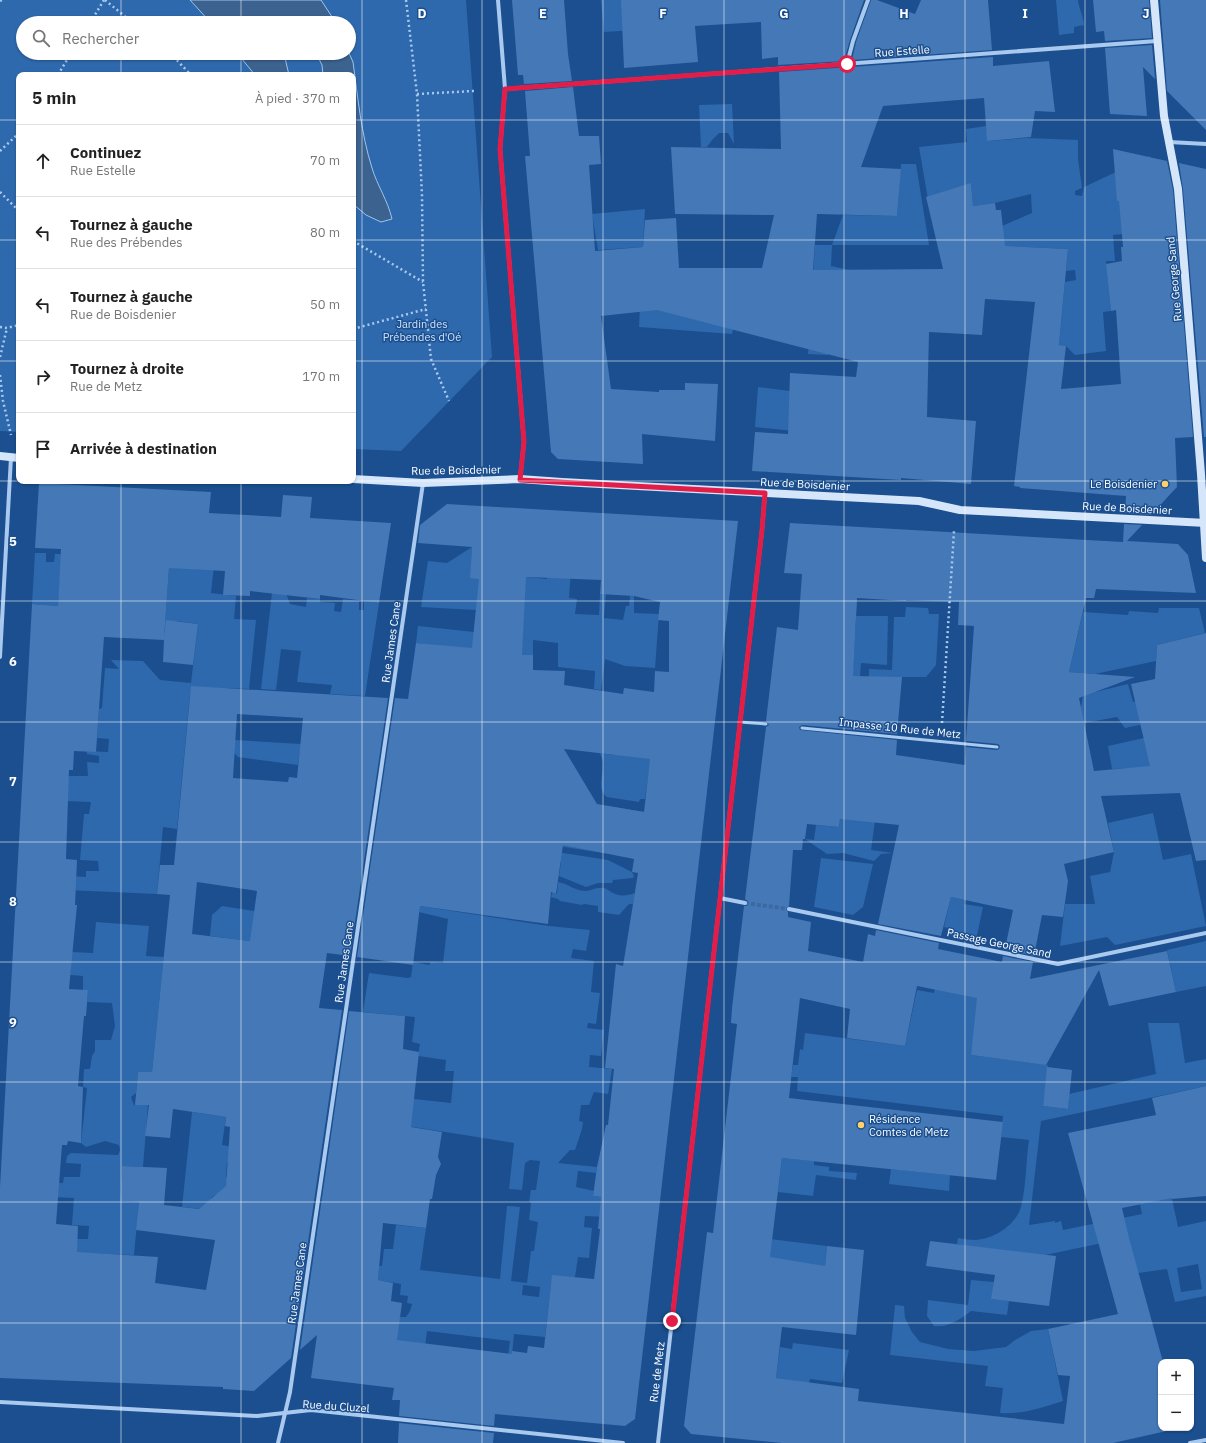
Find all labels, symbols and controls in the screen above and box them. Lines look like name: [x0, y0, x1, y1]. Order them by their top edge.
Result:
text: D: [417, 5, 427, 22]
text: E: [539, 5, 547, 22]
text: F: [659, 5, 667, 22]
text: G: [779, 5, 789, 22]
text: H: [899, 5, 909, 22]
text: I: [1022, 5, 1028, 22]
text: J: [1142, 5, 1150, 22]
search box: [16, 16, 356, 60]
icon: search: [30, 27, 52, 49]
text: Rechercher: [62, 29, 139, 48]
street label: Rue Estelle: [874, 42, 930, 60]
route start: [838, 55, 856, 73]
text: 5 min: [32, 87, 76, 109]
text: À pied · 370 m: [255, 90, 340, 107]
text: Continuez: [70, 143, 141, 162]
icon: ahead: [32, 150, 54, 172]
text: 70 m: [310, 152, 340, 169]
text: Rue Estelle: [70, 162, 136, 179]
text: Tournez à gauche: [70, 215, 193, 234]
icon: left: [32, 222, 54, 244]
text: 80 m: [310, 224, 340, 241]
text: Rue des Prébendes: [70, 234, 183, 251]
street label: Rue George Sand: [1163, 236, 1185, 322]
text: Tournez à gauche: [70, 287, 193, 306]
icon: left: [32, 294, 54, 316]
text: 50 m: [310, 296, 340, 313]
text: Rue de Boisdenier: [70, 306, 176, 323]
park label: Jardin des Prébendes d'Oé: [383, 317, 461, 344]
text: Tournez à droite: [70, 359, 184, 378]
icon: right: [32, 366, 54, 388]
text: 170 m: [302, 368, 340, 385]
text: Rue de Metz: [70, 378, 142, 395]
icon: arrive: [32, 438, 54, 460]
text: Arrivée à destination: [70, 439, 217, 458]
street label: Rue de Boisdenier: [411, 462, 501, 478]
street label: Rue de Boisdenier: [760, 475, 850, 493]
place label: Le Boisdenier: [1090, 477, 1157, 491]
marker: Le Boisdenier: [1160, 479, 1170, 489]
street label: Rue de Boisdenier: [1082, 499, 1172, 517]
text: 5: [9, 533, 17, 550]
street label: Rue James Cane: [378, 600, 404, 684]
text: 6: [9, 653, 17, 670]
street label: Impasse 10 Rue de Metz: [838, 715, 962, 741]
text: 7: [9, 773, 17, 790]
text: 8: [9, 893, 17, 910]
street label: Rue James Cane: [331, 920, 357, 1004]
street label: Passage George Sand: [946, 925, 1052, 961]
text: 9: [9, 1014, 17, 1031]
place label: Résidence Comtes de Metz: [869, 1112, 948, 1139]
marker: Résidence Comtes de Metz: [856, 1120, 866, 1130]
street label: Rue James Cane: [284, 1241, 310, 1325]
route end: [663, 1312, 681, 1330]
street label: Rue de Metz: [646, 1341, 668, 1403]
map controls: [1158, 1359, 1194, 1431]
button: +: [1158, 1359, 1194, 1395]
button: −: [1158, 1395, 1194, 1431]
street label: Rue du Cluzel: [302, 1397, 370, 1415]

